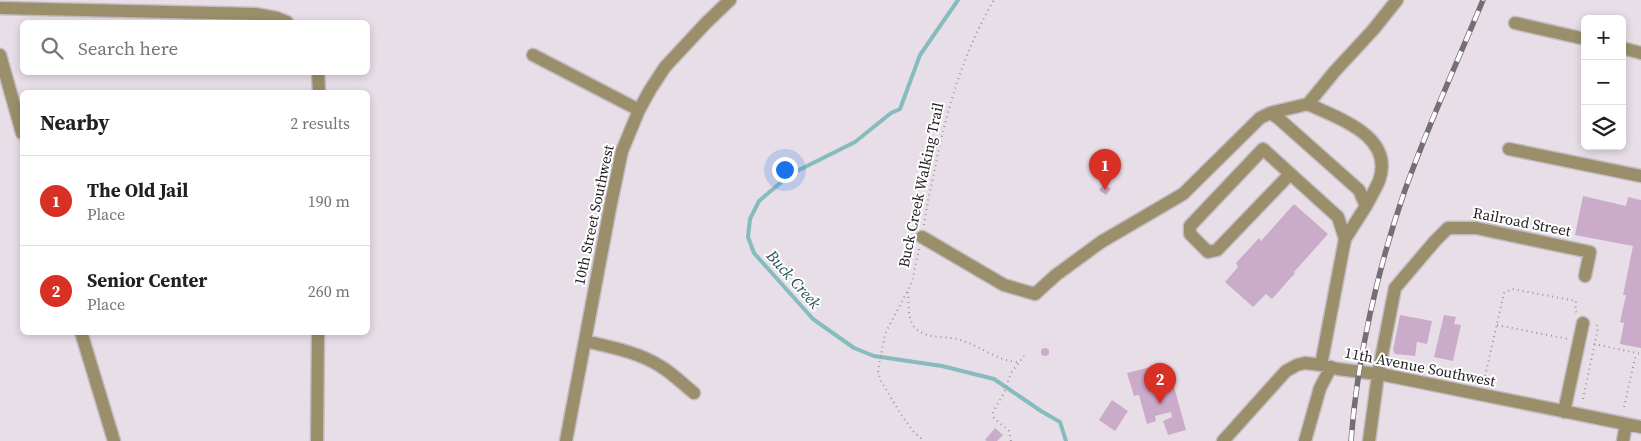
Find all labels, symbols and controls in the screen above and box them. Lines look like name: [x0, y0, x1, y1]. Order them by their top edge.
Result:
map controls: [1581, 15, 1626, 150]
button: +: [1581, 15, 1626, 60]
search box: [20, 20, 370, 75]
icon: search: [38, 34, 66, 62]
text: Search here: [78, 35, 178, 61]
button: −: [1581, 60, 1626, 105]
street label: Buck Creek Walking Trail: [893, 100, 948, 269]
button: layers: [1581, 105, 1626, 150]
text: Nearby: [40, 108, 110, 137]
text: 2 results: [290, 112, 350, 134]
street label: 10th Street Southwest: [568, 143, 619, 287]
pin: 1: [1089, 149, 1121, 190]
your location: [772, 157, 798, 183]
text: The Old Jail: [87, 177, 188, 203]
text: 1: [52, 190, 60, 212]
text: 190 m: [308, 190, 350, 212]
street label: Railroad Street: [1471, 202, 1573, 241]
text: Place: [87, 203, 125, 225]
water label: Buck Creek: [761, 244, 827, 313]
text: Senior Center: [87, 267, 207, 293]
text: 2: [52, 280, 60, 302]
text: 260 m: [308, 280, 350, 302]
text: Place: [87, 293, 125, 315]
street label: 11th Avenue Southwest: [1343, 342, 1497, 391]
pin: 2: [1144, 363, 1176, 404]

